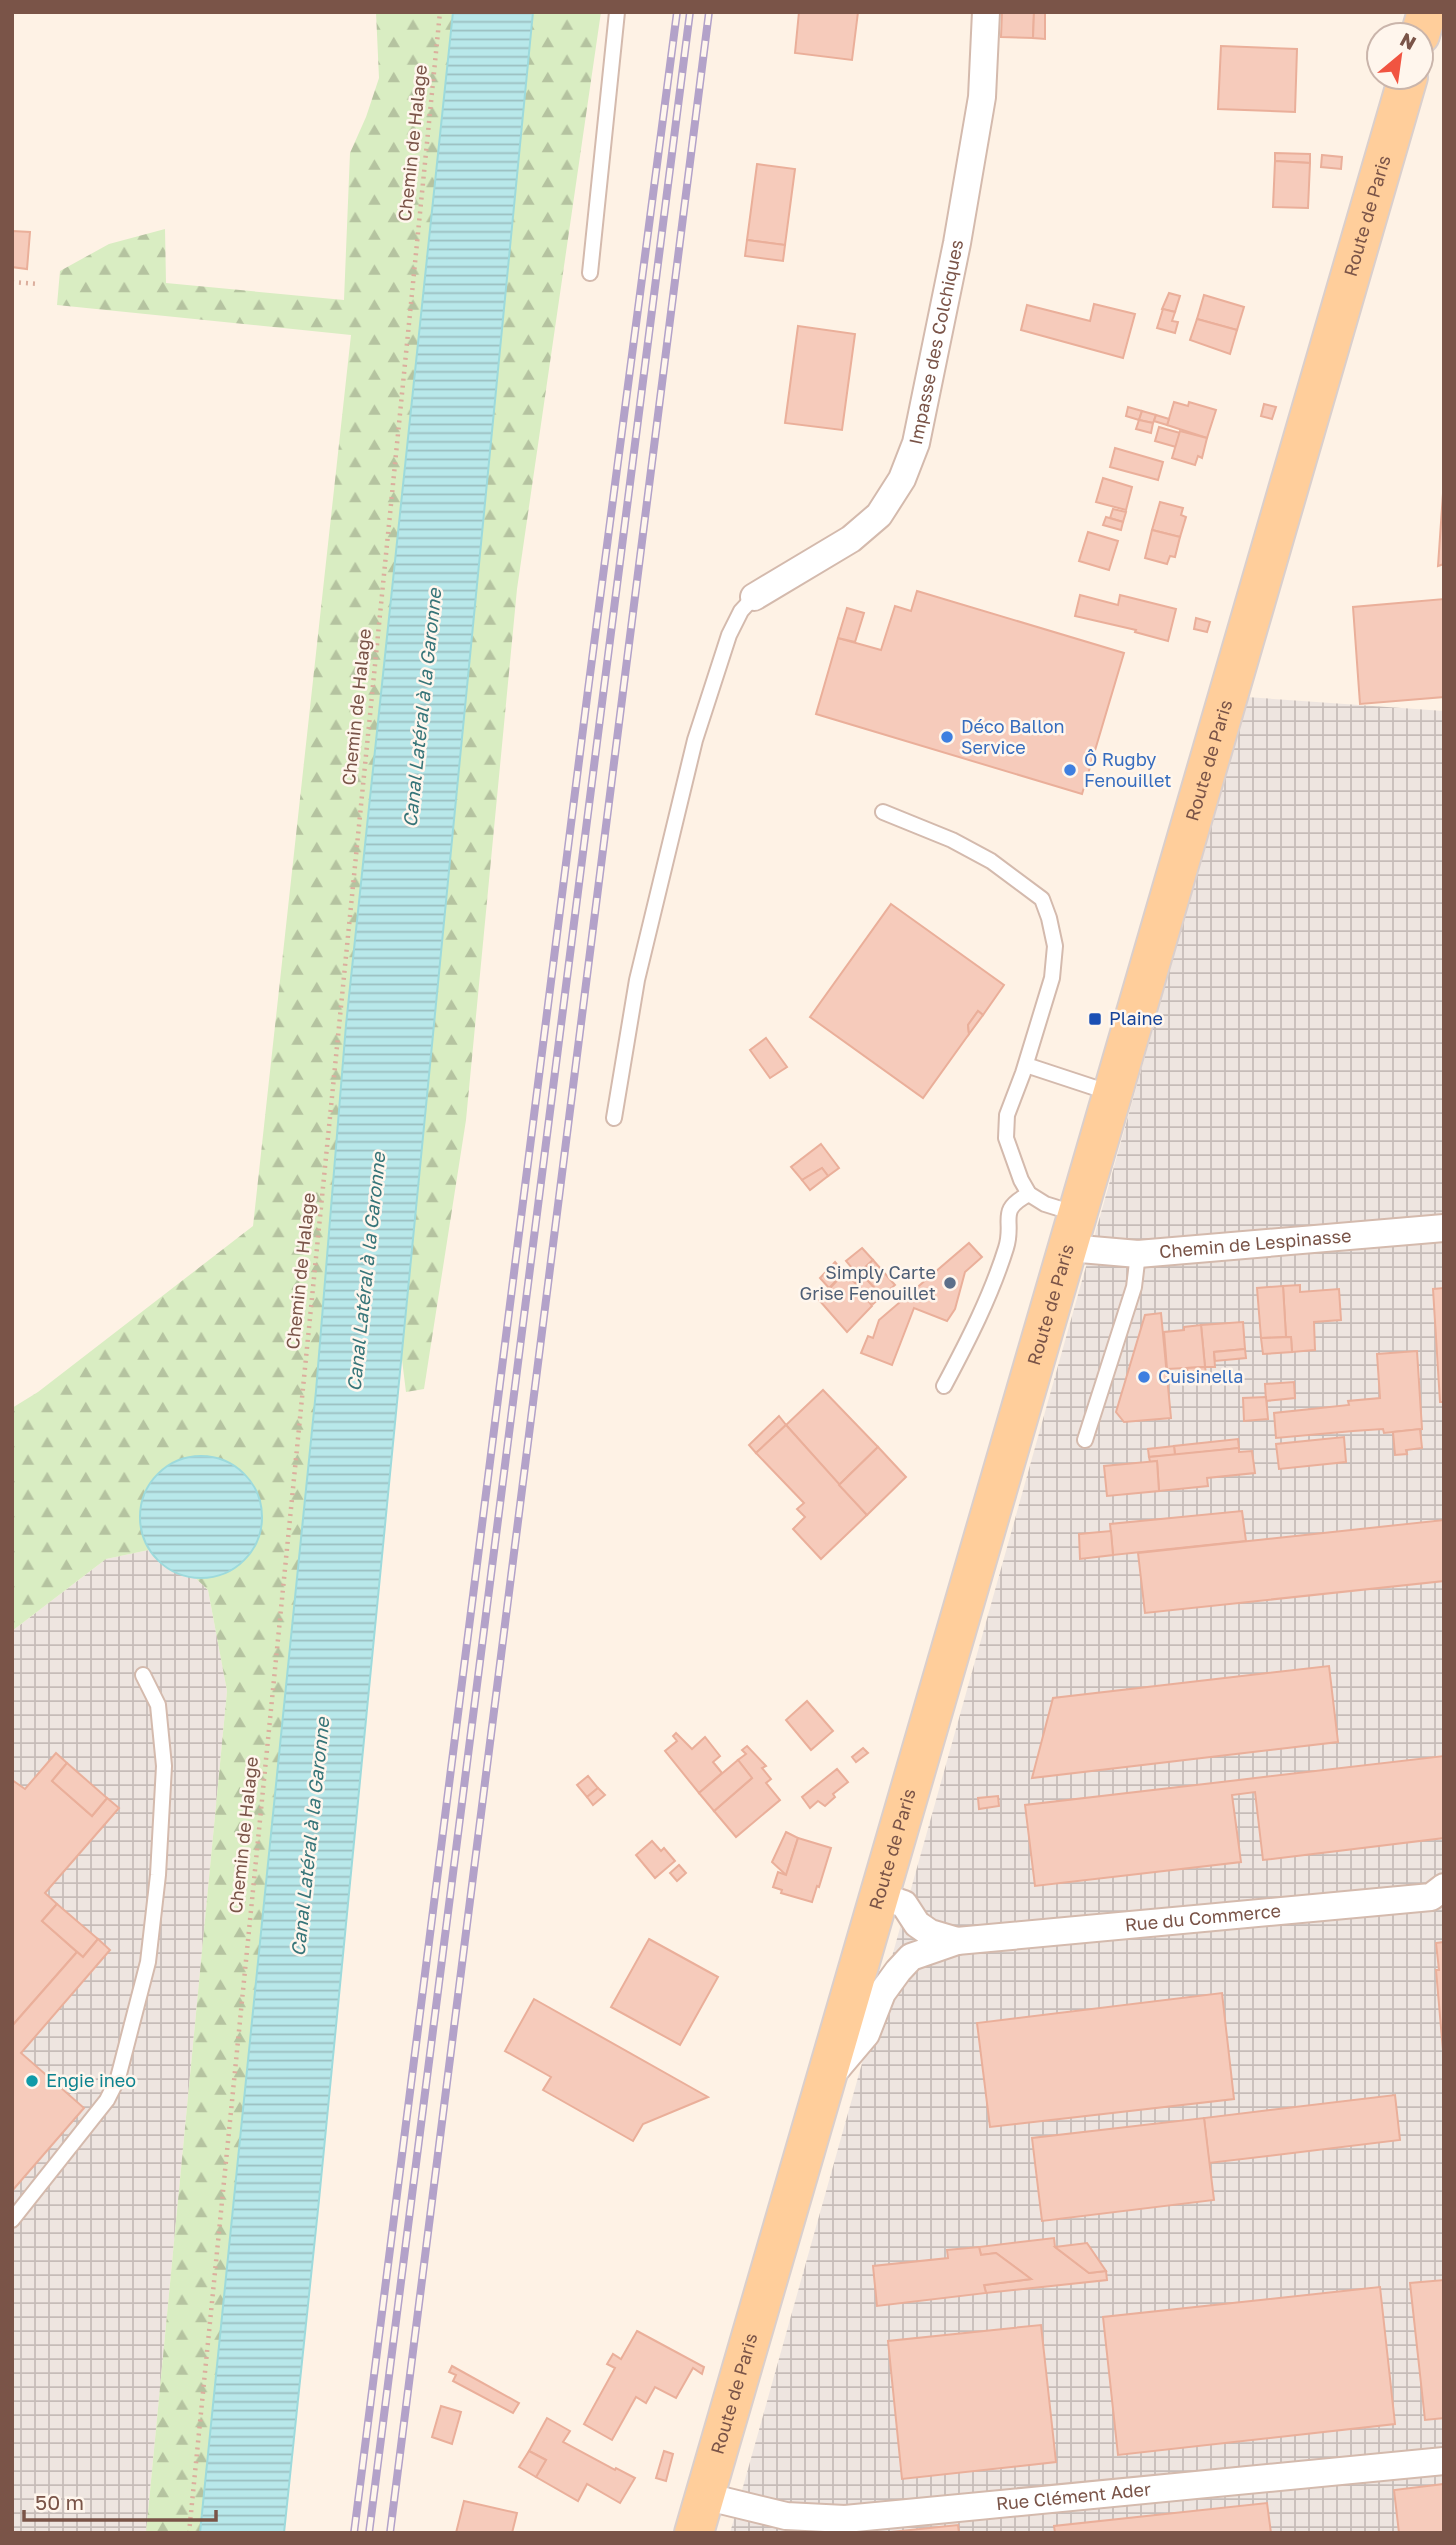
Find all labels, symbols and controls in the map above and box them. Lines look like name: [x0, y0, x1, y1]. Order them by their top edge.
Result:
north arrow: [1365, 21, 1435, 91]
text: N: [1397, 27, 1420, 54]
street label: Chemin de Halage: [393, 63, 431, 222]
street label: Route de Paris: [1339, 152, 1395, 279]
street label: Impasse des Colchiques: [904, 238, 967, 447]
water label: Canal Latéral à la Garonne: [398, 585, 446, 829]
street label: Chemin de Halage: [337, 627, 375, 786]
street label: Route de Paris: [1180, 697, 1236, 823]
place label: Déco Ballon Service: [961, 715, 1065, 758]
marker: Déco Ballon Service: [939, 729, 955, 745]
place label: Ô Rugby Fenouillet: [1084, 748, 1172, 791]
marker: Ô Rugby Fenouillet: [1062, 762, 1078, 778]
place label: Plaine: [1109, 1007, 1163, 1029]
marker: Plaine: [1087, 1011, 1103, 1027]
water label: Canal Latéral à la Garonne: [342, 1149, 390, 1393]
street label: Chemin de Halage: [281, 1191, 319, 1350]
street label: Chemin de Lespinasse: [1158, 1224, 1352, 1262]
street label: Route de Paris: [1022, 1241, 1078, 1368]
place label: Simply Carte Grise Fenouillet: [799, 1261, 936, 1304]
marker: Simply Carte Grise Fenouillet: [942, 1275, 958, 1291]
place label: Cuisinella: [1158, 1365, 1244, 1387]
marker: Cuisinella: [1136, 1369, 1152, 1385]
water label: Canal Latéral à la Garonne: [286, 1714, 334, 1958]
street label: Chemin de Halage: [224, 1755, 262, 1914]
street label: Route de Paris: [864, 1786, 920, 1912]
street label: Rue du Commerce: [1124, 1899, 1282, 1935]
place label: Engie ineo: [46, 2069, 136, 2091]
marker: Engie ineo: [24, 2073, 40, 2089]
street label: Route de Paris: [705, 2330, 762, 2457]
street label: Rue Clément Ader: [995, 2477, 1152, 2514]
scale bar: [24, 2478, 217, 2522]
text: 50 m: [35, 2489, 84, 2515]

